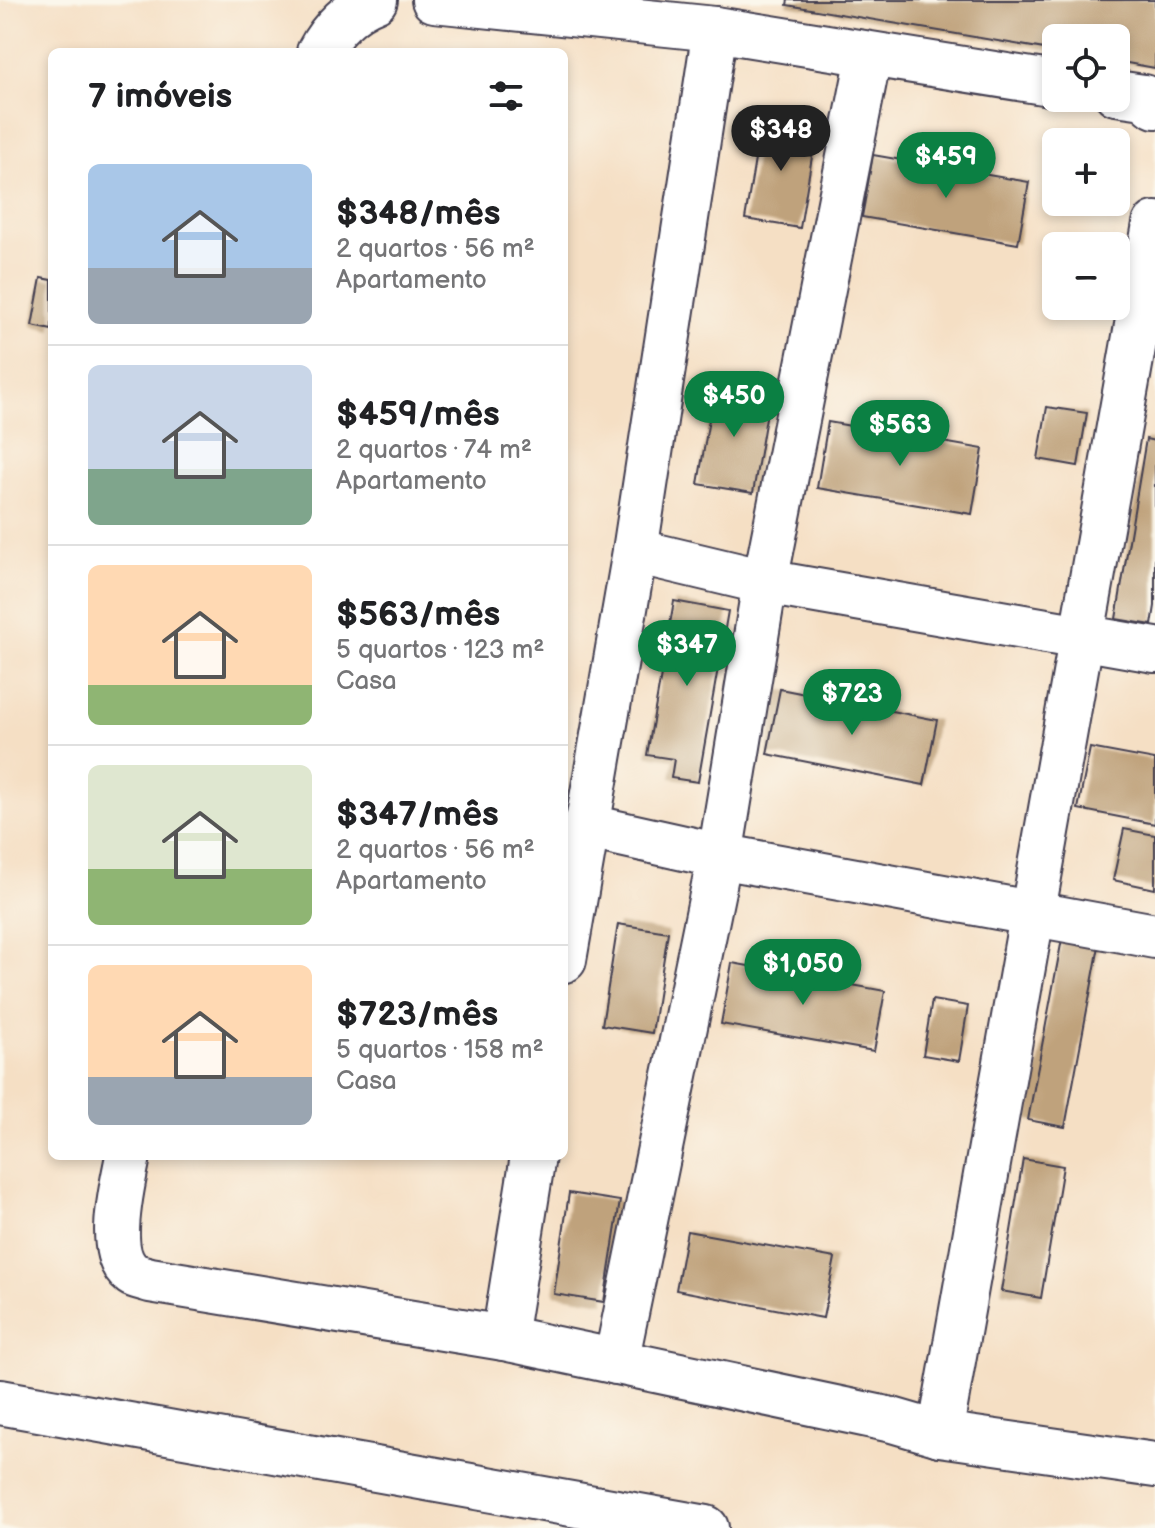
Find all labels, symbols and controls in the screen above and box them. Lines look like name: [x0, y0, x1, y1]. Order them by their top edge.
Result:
map controls: [1042, 24, 1130, 320]
button: locate: [1042, 24, 1130, 112]
icon: filters: [484, 74, 528, 118]
text: 7 imóveis: [88, 76, 232, 117]
pin: $348: [734, 105, 828, 173]
text: $348: [749, 115, 813, 146]
button: +: [1042, 128, 1130, 216]
pin: $459: [899, 132, 993, 200]
text: $459: [915, 142, 977, 173]
text: $348/mês: [336, 193, 500, 234]
icon: home: [152, 196, 248, 292]
button: −: [1042, 232, 1130, 320]
text: 2 quartos · 56 m²: [336, 234, 535, 265]
text: Apartamento: [336, 265, 487, 296]
pin: $450: [687, 371, 781, 439]
text: $450: [702, 381, 766, 412]
text: $459/mês: [336, 394, 500, 435]
icon: home: [152, 397, 248, 493]
pin: $563: [853, 400, 947, 468]
text: $563: [868, 410, 932, 441]
text: 2 quartos · 74 m²: [336, 435, 532, 466]
text: Apartamento: [336, 466, 487, 497]
text: $563/mês: [336, 594, 500, 635]
icon: home: [152, 597, 248, 693]
pin: $347: [640, 620, 734, 688]
text: $347: [656, 630, 718, 661]
text: 5 quartos · 123 m²: [336, 635, 544, 666]
text: Casa: [336, 666, 397, 697]
pin: $723: [805, 669, 899, 737]
text: $723: [821, 679, 883, 710]
text: $347/mês: [336, 794, 499, 835]
icon: home: [152, 797, 248, 893]
text: 2 quartos · 56 m²: [336, 835, 535, 866]
text: Apartamento: [336, 866, 487, 897]
pin: $1,050: [738, 939, 868, 1007]
text: $1,050: [762, 949, 844, 980]
text: $723/mês: [336, 994, 498, 1035]
icon: home: [152, 997, 248, 1093]
text: 5 quartos · 158 m²: [336, 1035, 544, 1066]
text: Casa: [336, 1066, 397, 1097]

